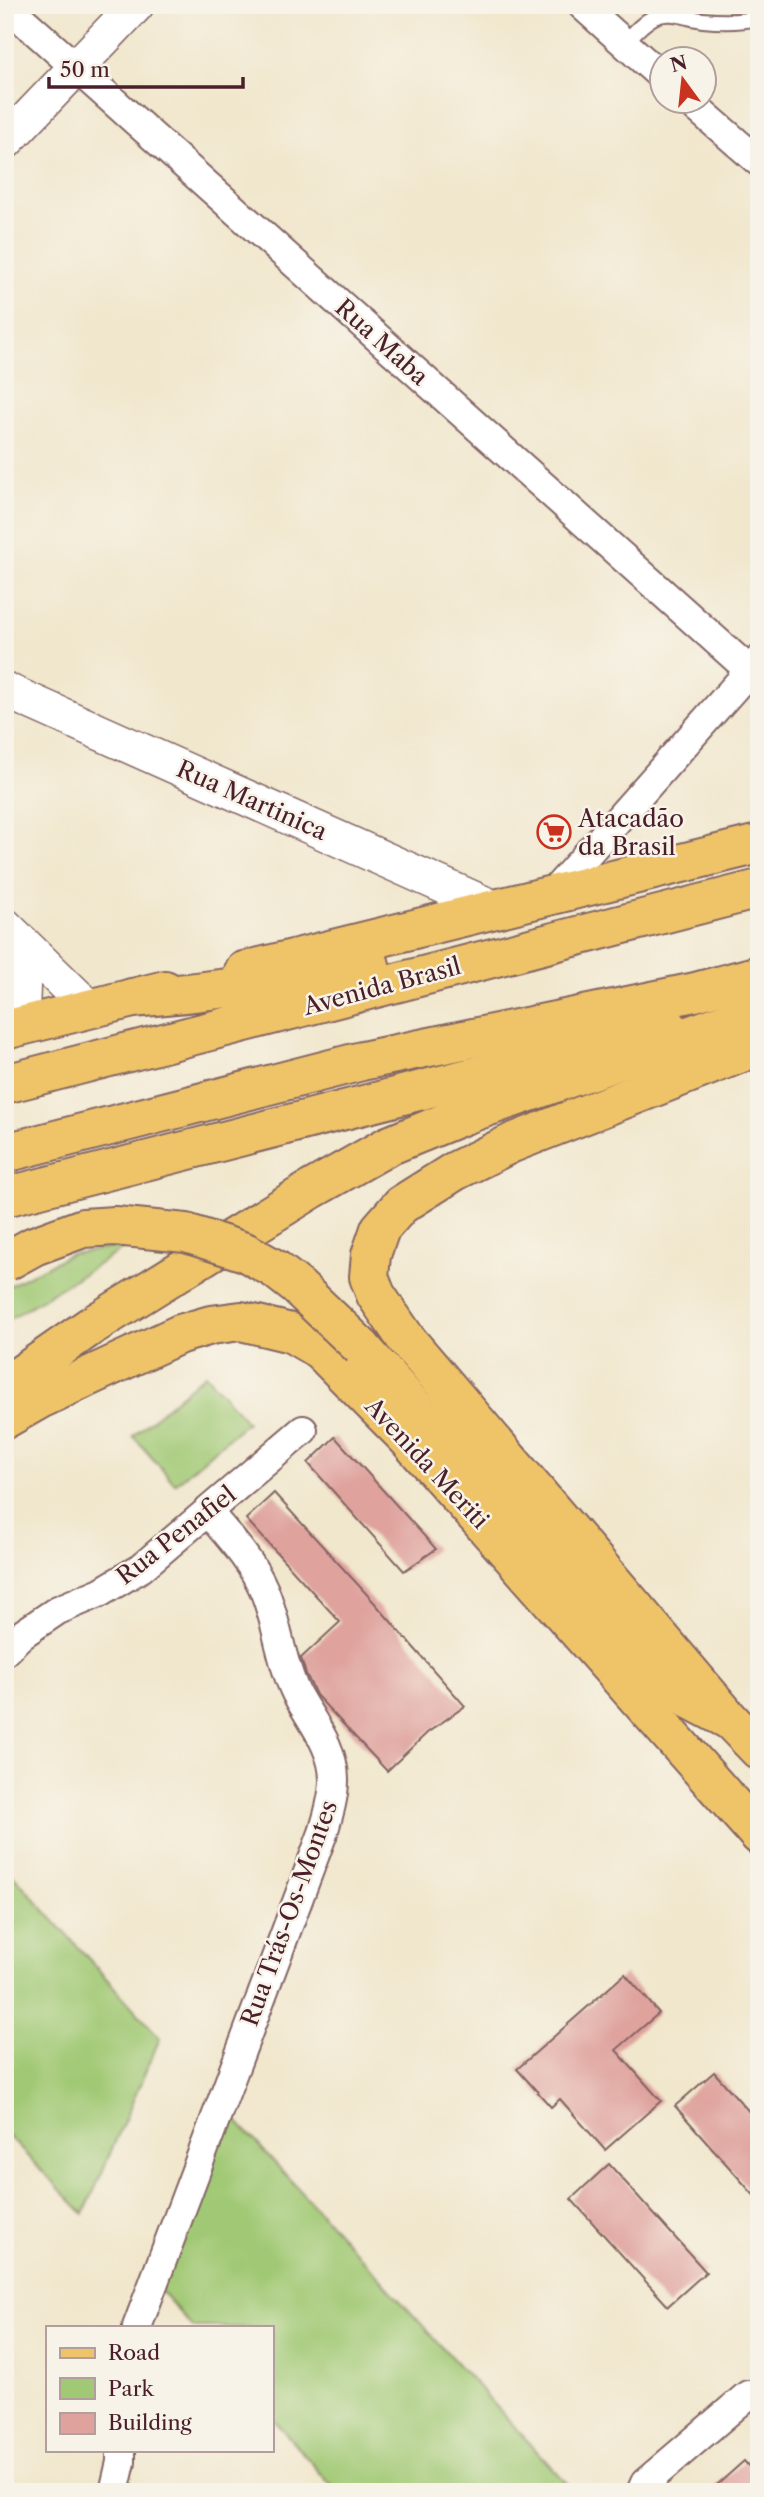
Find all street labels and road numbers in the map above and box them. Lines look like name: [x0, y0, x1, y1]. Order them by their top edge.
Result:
street label: Rua Maba: [330, 293, 435, 391]
street label: Rua Martinica: [172, 754, 332, 846]
street label: Avenida Brasil: [299, 951, 464, 1021]
street label: Avenida Meriti: [358, 1391, 495, 1534]
street label: Rua Penafiel: [111, 1480, 241, 1590]
street label: Rua Trás-Os-Montes: [235, 1796, 343, 2030]

